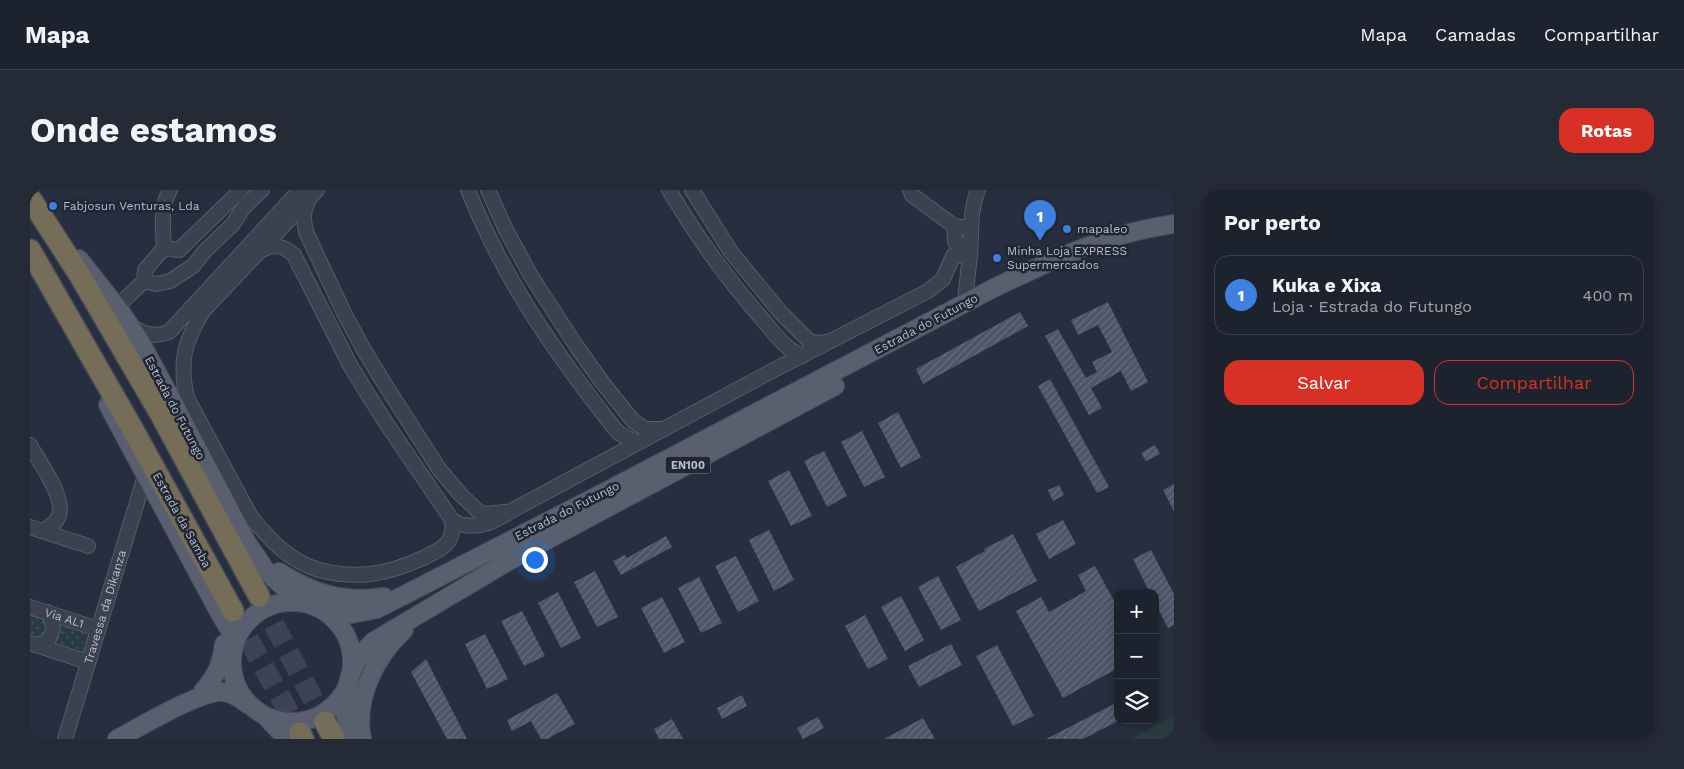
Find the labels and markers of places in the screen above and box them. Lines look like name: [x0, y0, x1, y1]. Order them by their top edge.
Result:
place label: Fabjosun Venturas, Lda: [63, 199, 200, 213]
marker: Fabjosun Venturas, Lda: [47, 200, 59, 212]
pin: 1: [1024, 200, 1056, 241]
place label: mapaleo: [1077, 222, 1127, 236]
marker: mapaleo: [1061, 223, 1073, 235]
place label: Minha Loja EXPRESS Supermercados: [1007, 244, 1127, 272]
marker: Minha Loja EXPRESS Supermercados: [991, 252, 1003, 264]

